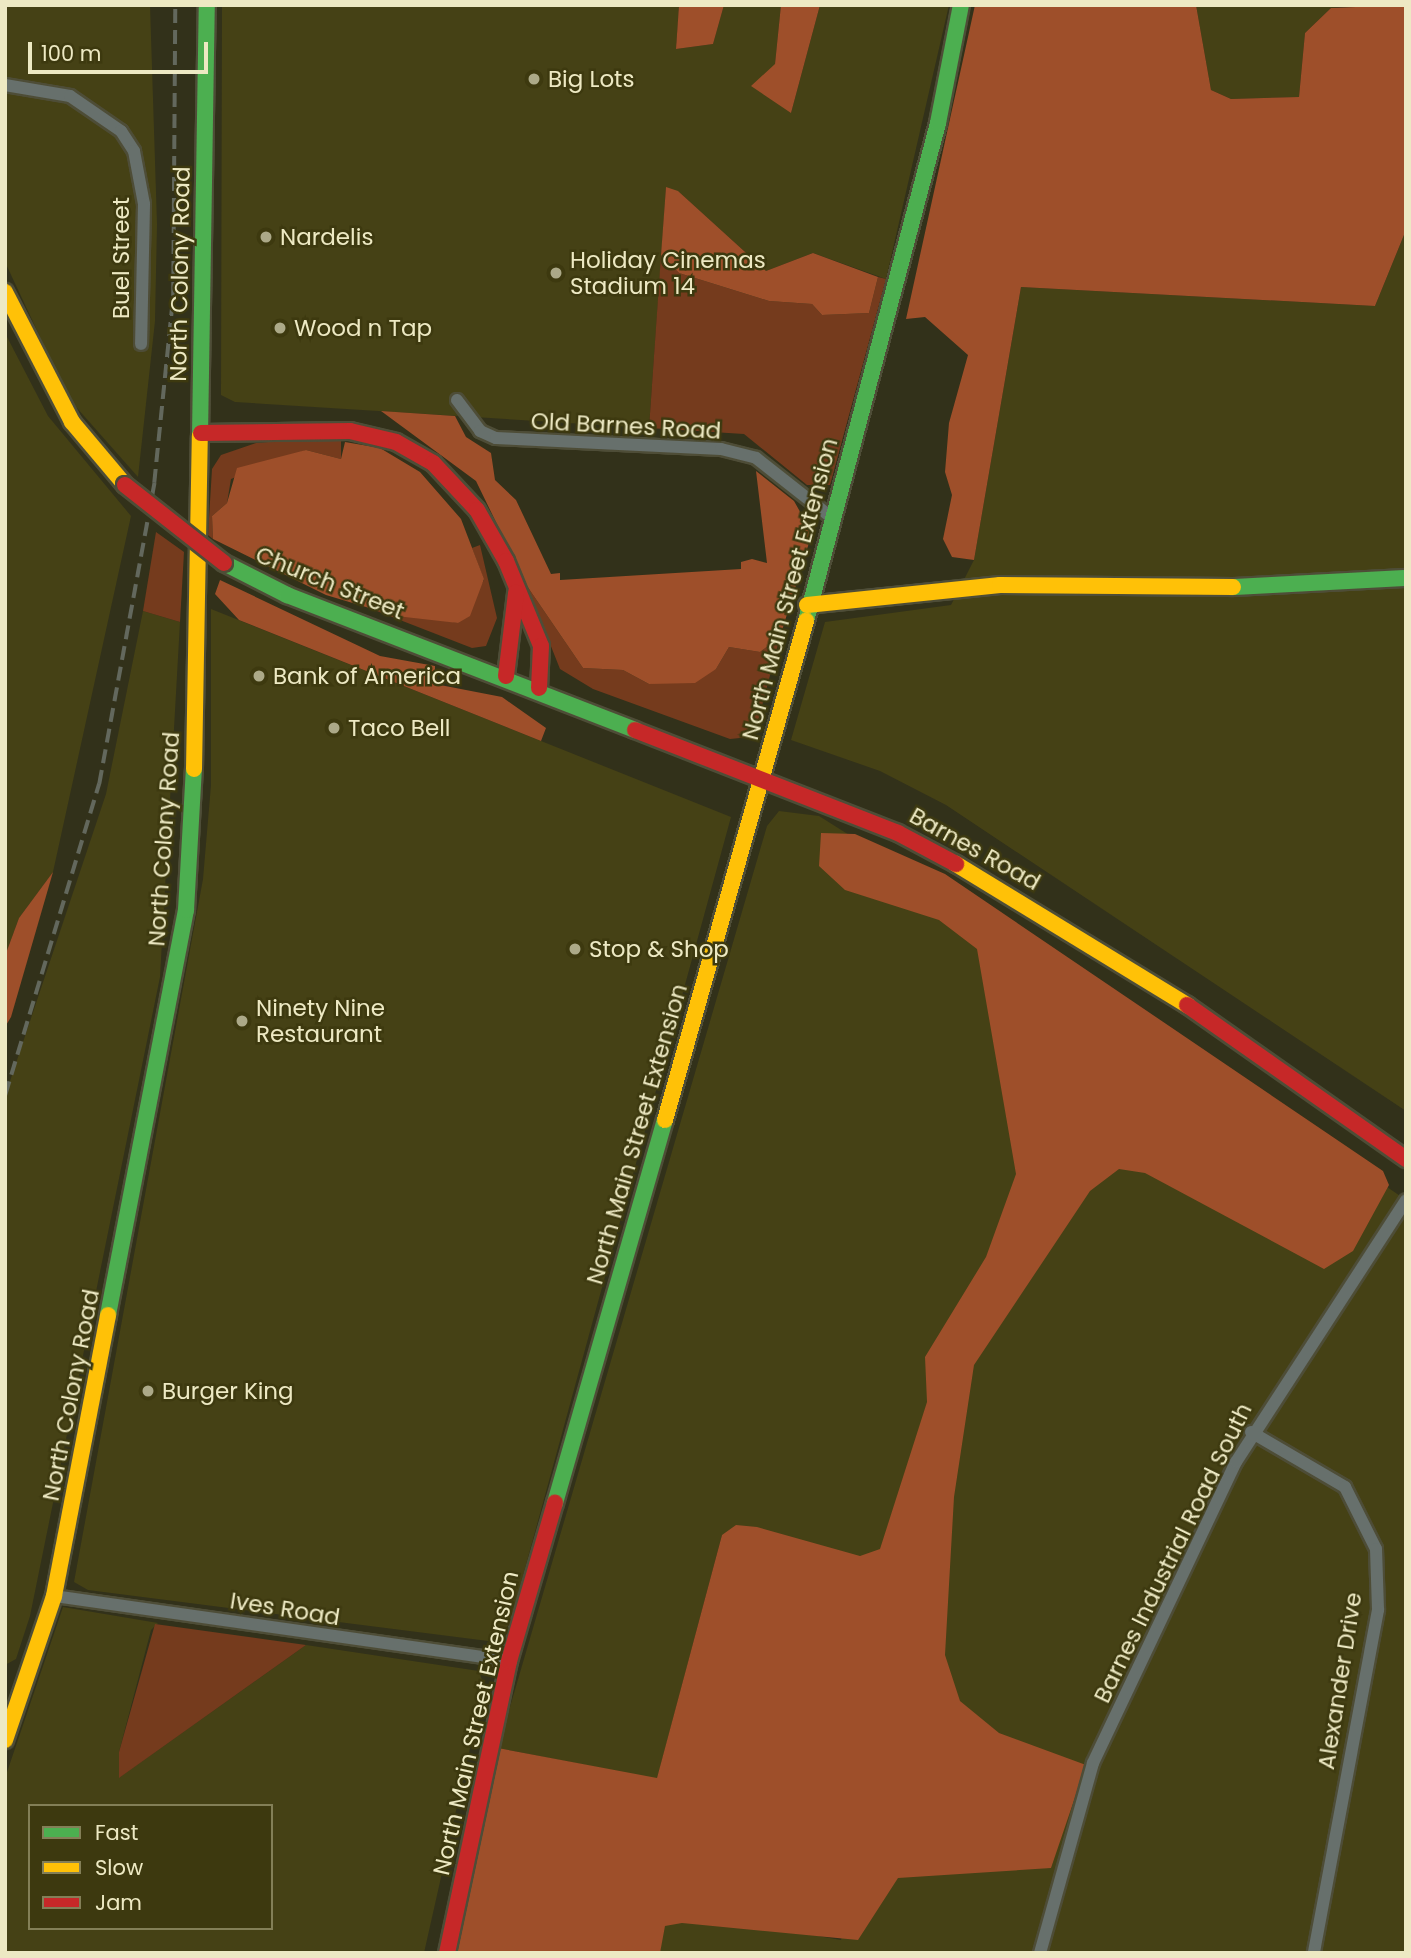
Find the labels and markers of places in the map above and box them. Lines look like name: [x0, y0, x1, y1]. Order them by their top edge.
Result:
place label: Big Lots: [548, 65, 634, 93]
marker: Big Lots: [526, 71, 542, 87]
place label: Nardelis: [280, 223, 373, 251]
marker: Nardelis: [258, 229, 274, 245]
place label: Holiday Cinemas Stadium 14: [570, 246, 766, 300]
marker: Holiday Cinemas Stadium 14: [548, 265, 564, 281]
place label: Wood n Tap: [294, 314, 432, 342]
marker: Wood n Tap: [272, 320, 288, 336]
place label: Bank of America: [273, 662, 461, 690]
marker: Bank of America: [251, 668, 267, 684]
place label: Taco Bell: [348, 714, 450, 742]
marker: Taco Bell: [326, 720, 342, 736]
place label: Stop & Shop: [589, 935, 729, 963]
marker: Stop & Shop: [567, 941, 583, 957]
place label: Ninety Nine Restaurant: [256, 994, 385, 1048]
marker: Ninety Nine Restaurant: [234, 1013, 250, 1029]
place label: Burger King: [162, 1377, 294, 1405]
marker: Burger King: [140, 1383, 156, 1399]

